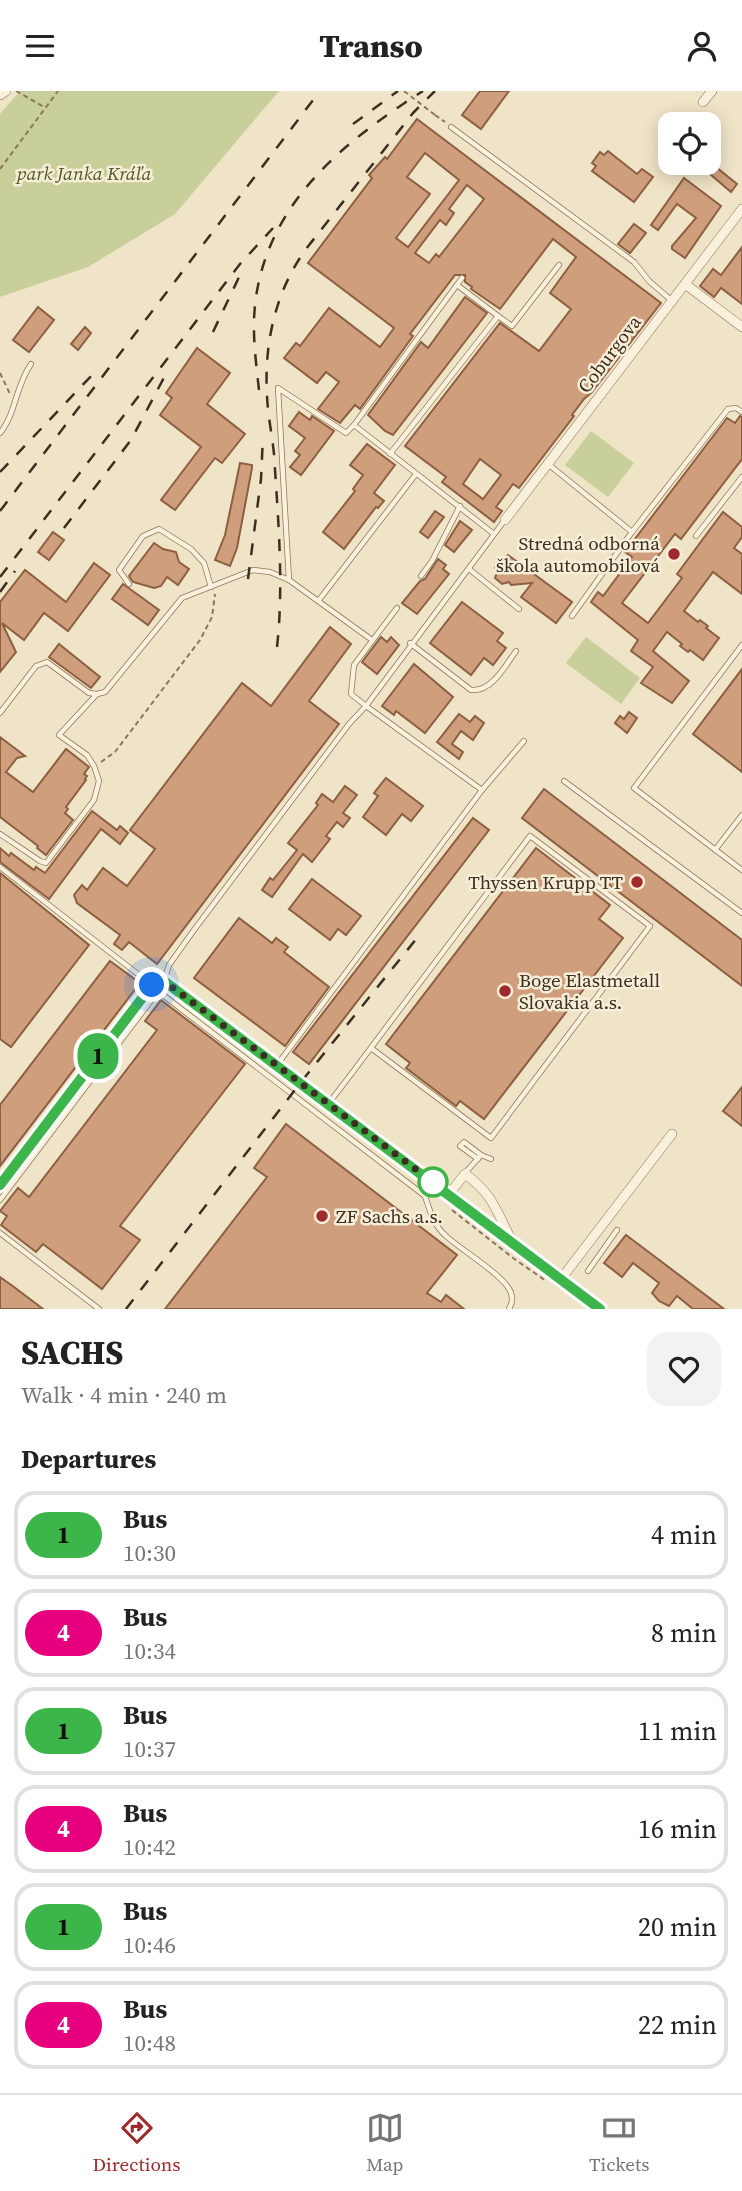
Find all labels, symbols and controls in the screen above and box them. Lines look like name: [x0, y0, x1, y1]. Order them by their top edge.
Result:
text: Transo: [319, 24, 423, 68]
icon: menu: [21, 27, 59, 65]
icon: person: [683, 27, 721, 65]
map controls: [658, 112, 721, 175]
button: locate: [658, 112, 721, 175]
park label: park Janka Kráľa: [15, 160, 151, 186]
street label: Coburgova: [571, 310, 647, 398]
place label: Stredná odborná škola automobilová: [496, 530, 660, 578]
marker: Stredná odborná škola automobilová: [666, 546, 682, 562]
place label: Thyssen Krupp TT: [468, 869, 624, 895]
marker: Thyssen Krupp TT: [629, 874, 645, 890]
your location: [134, 967, 169, 1002]
place label: Boge Elastmetall Slovakia a.s.: [519, 967, 660, 1015]
marker: Boge Elastmetall Slovakia a.s.: [497, 983, 513, 999]
line badge: 1: [75, 1033, 121, 1079]
text: 1: [91, 1039, 105, 1072]
unlabelled marker: [418, 1167, 448, 1197]
place label: ZF Sachs a.s.: [336, 1203, 443, 1229]
marker: ZF Sachs a.s.: [314, 1208, 330, 1224]
text: SACHS: [21, 1330, 123, 1375]
button: heart: [647, 1332, 721, 1406]
text: Walk · 4 min · 240 m: [21, 1379, 227, 1411]
text: Departures: [21, 1441, 156, 1477]
text: Bus: [123, 1501, 167, 1537]
text: 4 min: [651, 1517, 717, 1553]
text: 1: [57, 1518, 70, 1551]
text: 10:30: [123, 1537, 176, 1569]
text: Bus: [123, 1599, 167, 1635]
text: 8 min: [651, 1615, 717, 1651]
text: 4: [57, 1616, 70, 1649]
text: 10:34: [123, 1635, 176, 1667]
text: Bus: [123, 1697, 167, 1733]
text: 11 min: [638, 1713, 717, 1749]
text: 1: [57, 1714, 70, 1747]
text: 10:37: [123, 1733, 176, 1765]
text: Bus: [123, 1795, 167, 1831]
text: 16 min: [638, 1811, 717, 1847]
text: 4: [57, 1812, 70, 1845]
text: 10:42: [123, 1831, 176, 1863]
text: Bus: [123, 1893, 167, 1929]
text: 20 min: [638, 1909, 717, 1945]
text: 1: [57, 1910, 70, 1943]
text: 10:46: [123, 1929, 176, 1961]
text: Bus: [123, 1991, 167, 2027]
text: 22 min: [638, 2007, 717, 2043]
text: 4: [57, 2008, 70, 2041]
text: 10:48: [123, 2027, 176, 2059]
tab: Directions: [93, 2109, 181, 2177]
tab: Map: [366, 2109, 404, 2177]
tab: Tickets: [589, 2109, 649, 2177]

